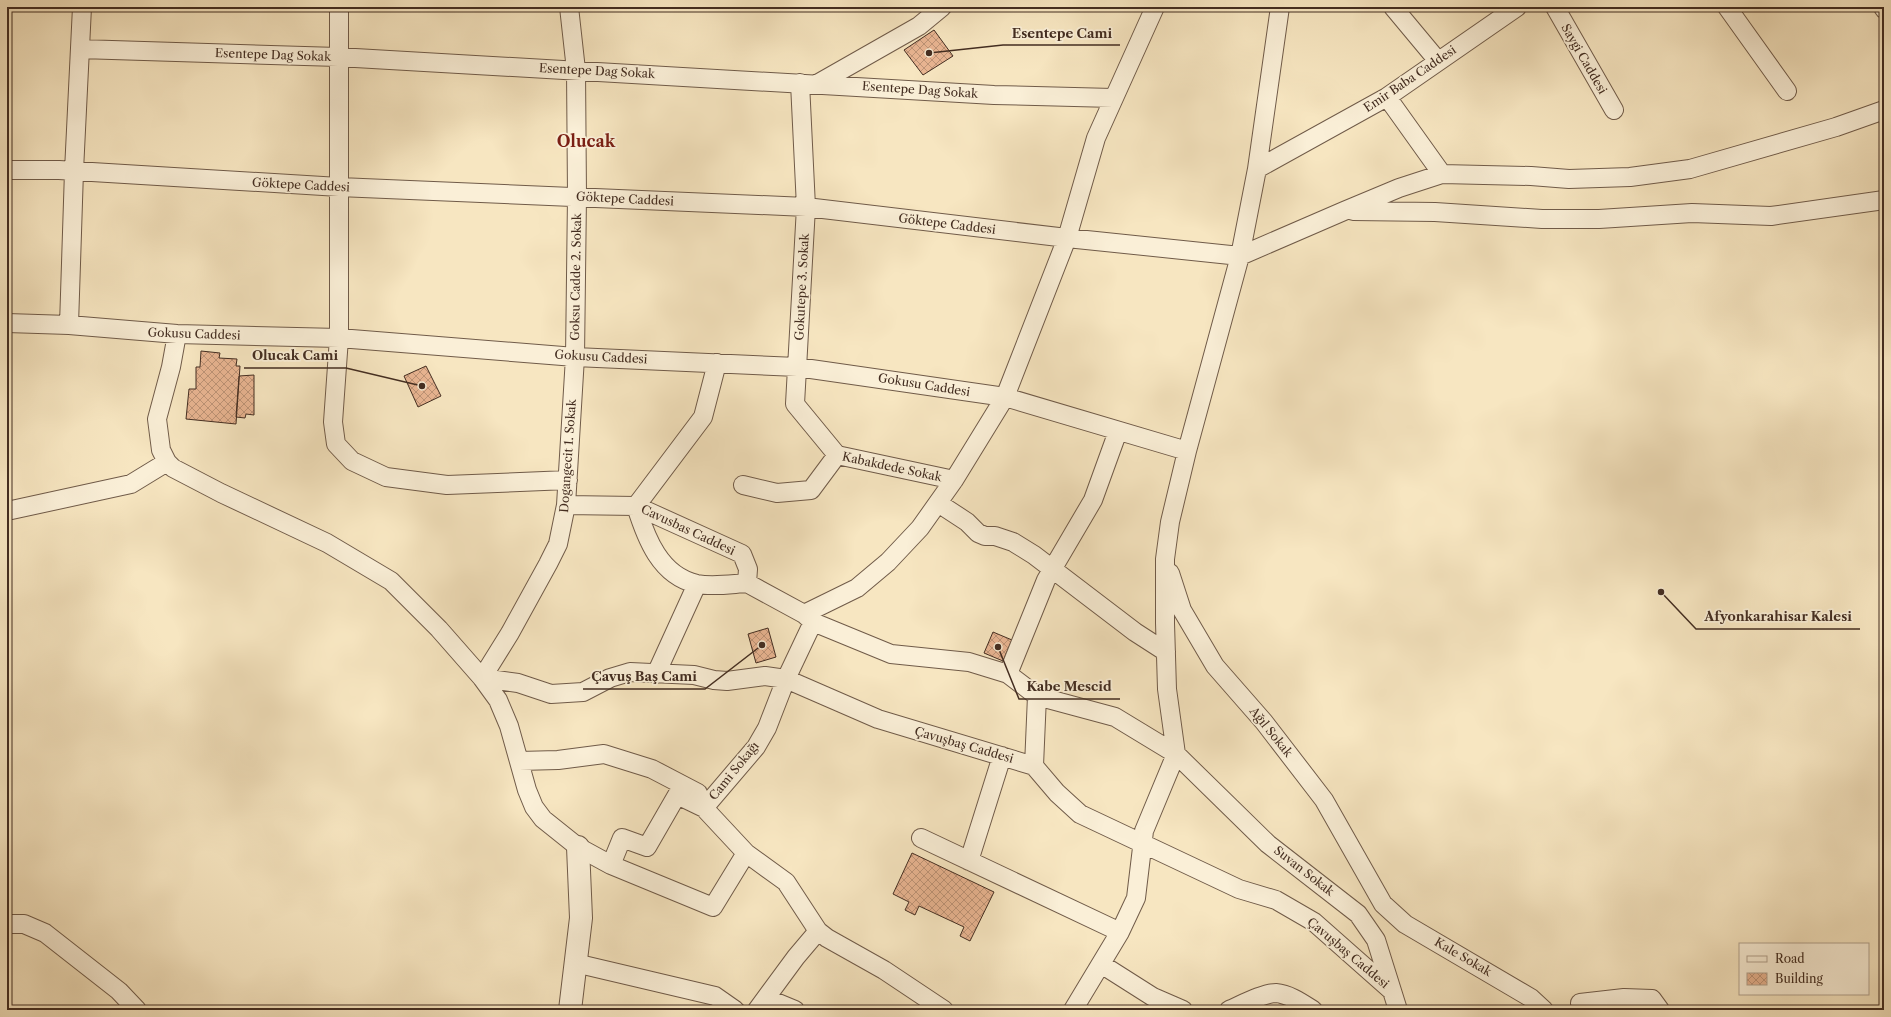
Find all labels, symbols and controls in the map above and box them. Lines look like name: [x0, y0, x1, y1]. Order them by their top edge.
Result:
callout: Esentepe Cami: [1003, 20, 1120, 45]
street label: Saygi Caddesi: [1558, 21, 1611, 97]
text: Esentepe Cami: [1012, 25, 1113, 41]
street label: Emir Baba Caddesi: [1361, 42, 1459, 115]
street label: Esentepe Dag Sokak: [215, 45, 332, 64]
street label: Esentepe Dag Sokak: [539, 60, 656, 81]
street label: Esentepe Dag Sokak: [862, 78, 980, 101]
district label: Olucak: [557, 131, 616, 151]
street label: Göktepe Caddesi: [252, 174, 351, 195]
street label: Göktepe Caddesi: [576, 188, 675, 209]
street label: Göktepe Caddesi: [898, 210, 997, 237]
street label: Goksu Cadde 2. Sokak: [567, 212, 584, 341]
street label: Gokutepe 3. Sokak: [791, 232, 812, 341]
street label: Gokusu Caddesi: [147, 324, 241, 343]
callout: Olucak Cami: [244, 343, 346, 368]
text: Olucak Cami: [252, 347, 338, 363]
street label: Gokusu Caddesi: [554, 347, 648, 366]
street label: Gokusu Caddesi: [877, 370, 972, 399]
street label: Dogangecit 1. Sokak: [556, 398, 579, 513]
street label: Kabakdede Sokak: [841, 449, 944, 485]
street label: Cavusbas Caddesi: [639, 501, 738, 558]
callout: Afyonkarahisar Kalesi: [1696, 604, 1860, 629]
text: Afyonkarahisar Kalesi: [1703, 608, 1852, 624]
callout: Çavuş Baş Cami: [583, 664, 705, 689]
text: Çavuş Baş Cami: [591, 668, 697, 684]
callout: Kabe Mescid: [1019, 674, 1120, 699]
text: Kabe Mescid: [1026, 678, 1112, 694]
street label: Ağıl Sokak: [1246, 703, 1297, 761]
street label: Çavuşbaş Caddesi: [913, 723, 1016, 766]
street label: Cami Sokağı: [705, 738, 762, 803]
street label: Suvan Sokak: [1271, 842, 1338, 899]
street label: Çavuşbaş Caddesi: [1304, 914, 1393, 991]
street label: Kale Sokak: [1432, 934, 1495, 980]
legend: [1739, 943, 1869, 995]
text: Road: [1775, 951, 1805, 966]
text: Building: [1775, 971, 1823, 986]

